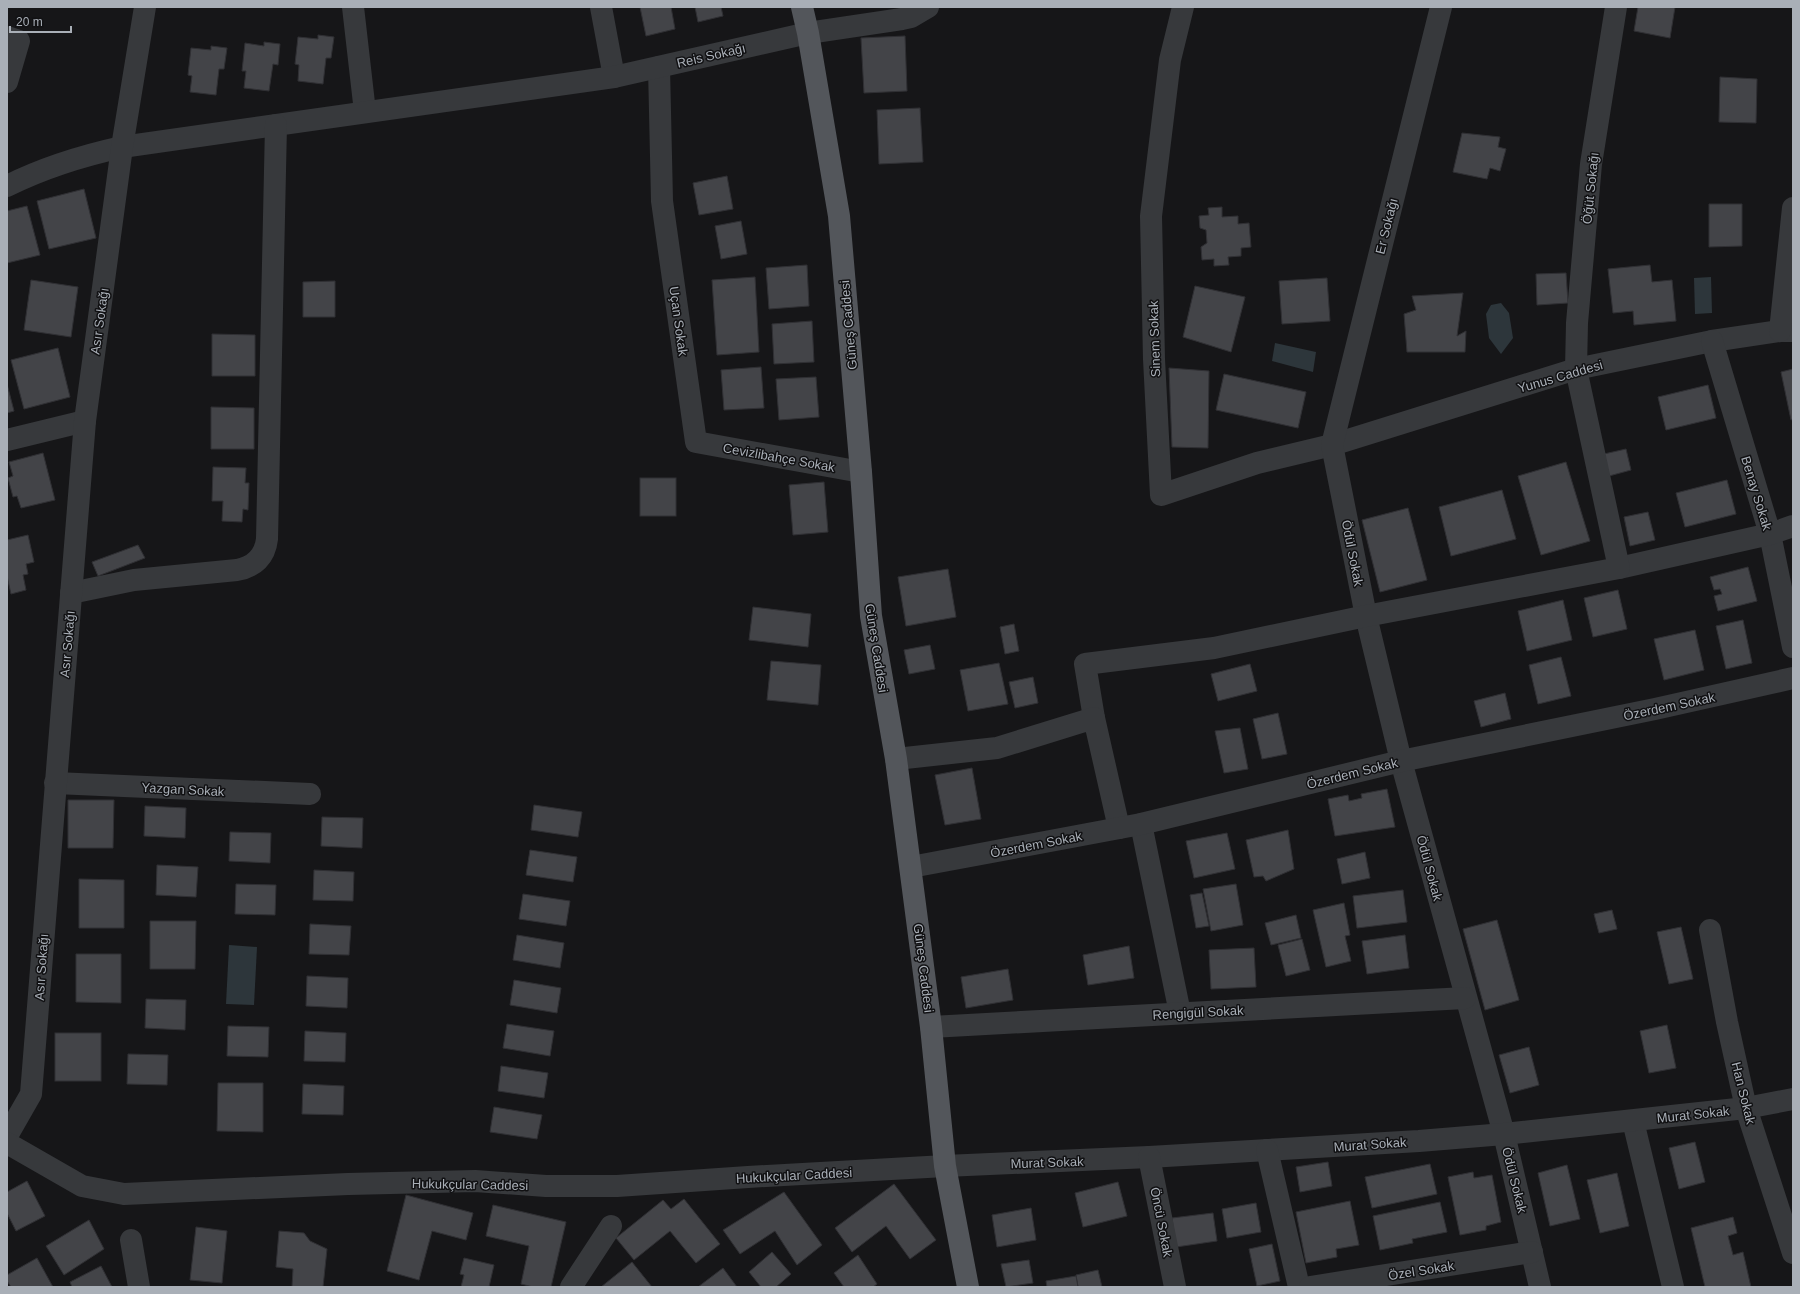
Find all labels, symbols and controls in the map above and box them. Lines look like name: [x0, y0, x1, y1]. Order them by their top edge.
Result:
scale bar: [10, 8, 71, 34]
text: 20 m: [16, 15, 43, 29]
street label: Reis Sokağı: [675, 40, 747, 71]
street label: Öğüt Sokağı: [1579, 151, 1602, 225]
street label: Er Sokağı: [1372, 197, 1401, 256]
street label: Güneş Caddesi: [837, 280, 860, 370]
street label: Uçan Sokak: [666, 285, 691, 357]
street label: Asır Sokağı: [87, 287, 112, 355]
street label: Sinem Sokak: [1146, 300, 1163, 378]
street label: Yunus Caddesi: [1516, 357, 1604, 396]
street label: Cevizlibahçe Sokak: [722, 440, 837, 475]
street label: Benay Sokak: [1738, 454, 1775, 532]
street label: Ödül Sokak: [1339, 519, 1366, 588]
street label: Güneş Caddesi: [862, 603, 891, 694]
street label: Asır Sokağı: [57, 610, 78, 678]
street label: Özerdem Sokak: [1622, 689, 1717, 724]
street label: Özerdem Sokak: [1305, 755, 1400, 792]
street label: Yazgan Sokak: [141, 780, 225, 799]
street label: Özerdem Sokak: [989, 828, 1084, 861]
street label: Ödül Sokak: [1414, 834, 1446, 903]
street label: Güneş Caddesi: [911, 923, 936, 1014]
street label: Asır Sokağı: [32, 933, 51, 1001]
street label: Rengigül Sokak: [1152, 1003, 1244, 1022]
street label: Han Sokak: [1729, 1060, 1759, 1126]
street label: Murat Sokak: [1656, 1103, 1731, 1126]
street label: Murat Sokak: [1333, 1134, 1407, 1155]
street label: Ödül Sokak: [1499, 1146, 1530, 1215]
street label: Murat Sokak: [1010, 1154, 1084, 1171]
street label: Hukukçular Caddesi: [736, 1165, 853, 1186]
street label: Hukukçular Caddesi: [412, 1176, 528, 1193]
street label: Öncü Sokak: [1147, 1186, 1176, 1259]
street label: Özel Sokak: [1387, 1258, 1456, 1283]

